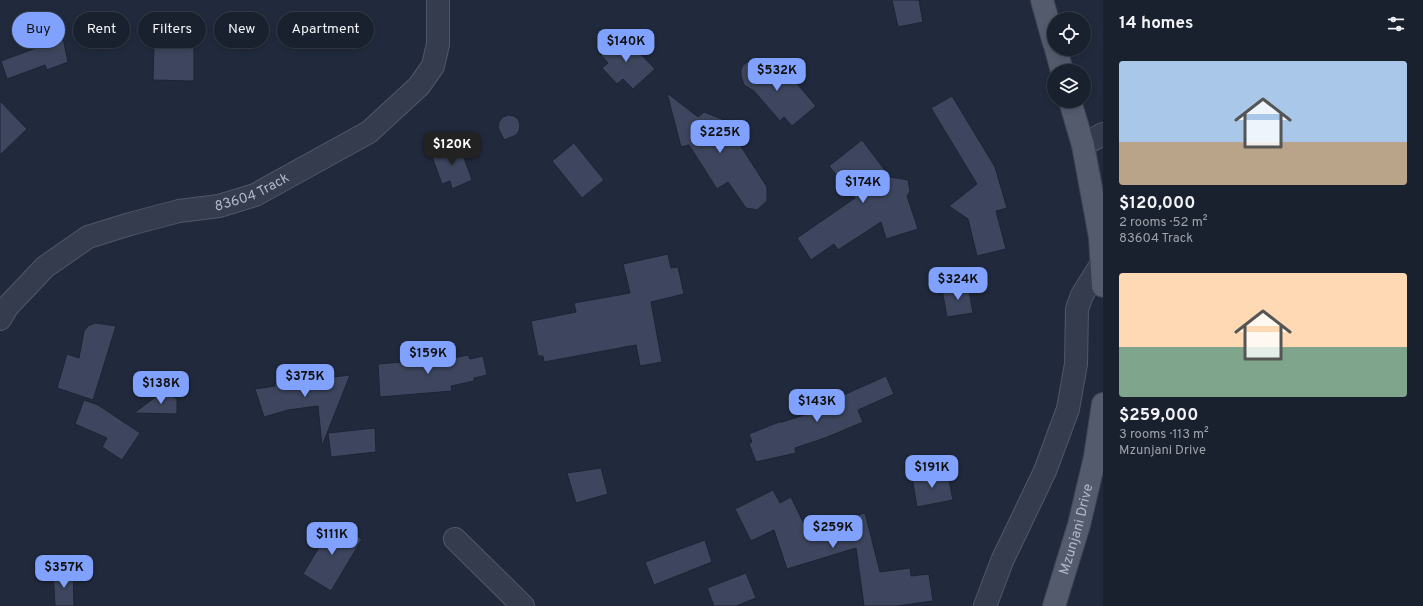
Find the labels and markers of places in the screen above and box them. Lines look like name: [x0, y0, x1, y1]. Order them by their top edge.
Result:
pin: $140K: [598, 29, 654, 63]
pin: $532K: [749, 58, 805, 92]
pin: $225K: [692, 120, 748, 154]
pin: $120K: [424, 132, 480, 166]
pin: $174K: [835, 170, 891, 204]
pin: $324K: [930, 267, 986, 301]
pin: $159K: [400, 341, 456, 375]
pin: $375K: [277, 364, 333, 398]
pin: $138K: [133, 371, 189, 405]
pin: $143K: [789, 389, 845, 423]
pin: $191K: [904, 455, 960, 489]
pin: $259K: [805, 515, 861, 549]
pin: $111K: [304, 522, 360, 556]
pin: $357K: [36, 555, 92, 589]

